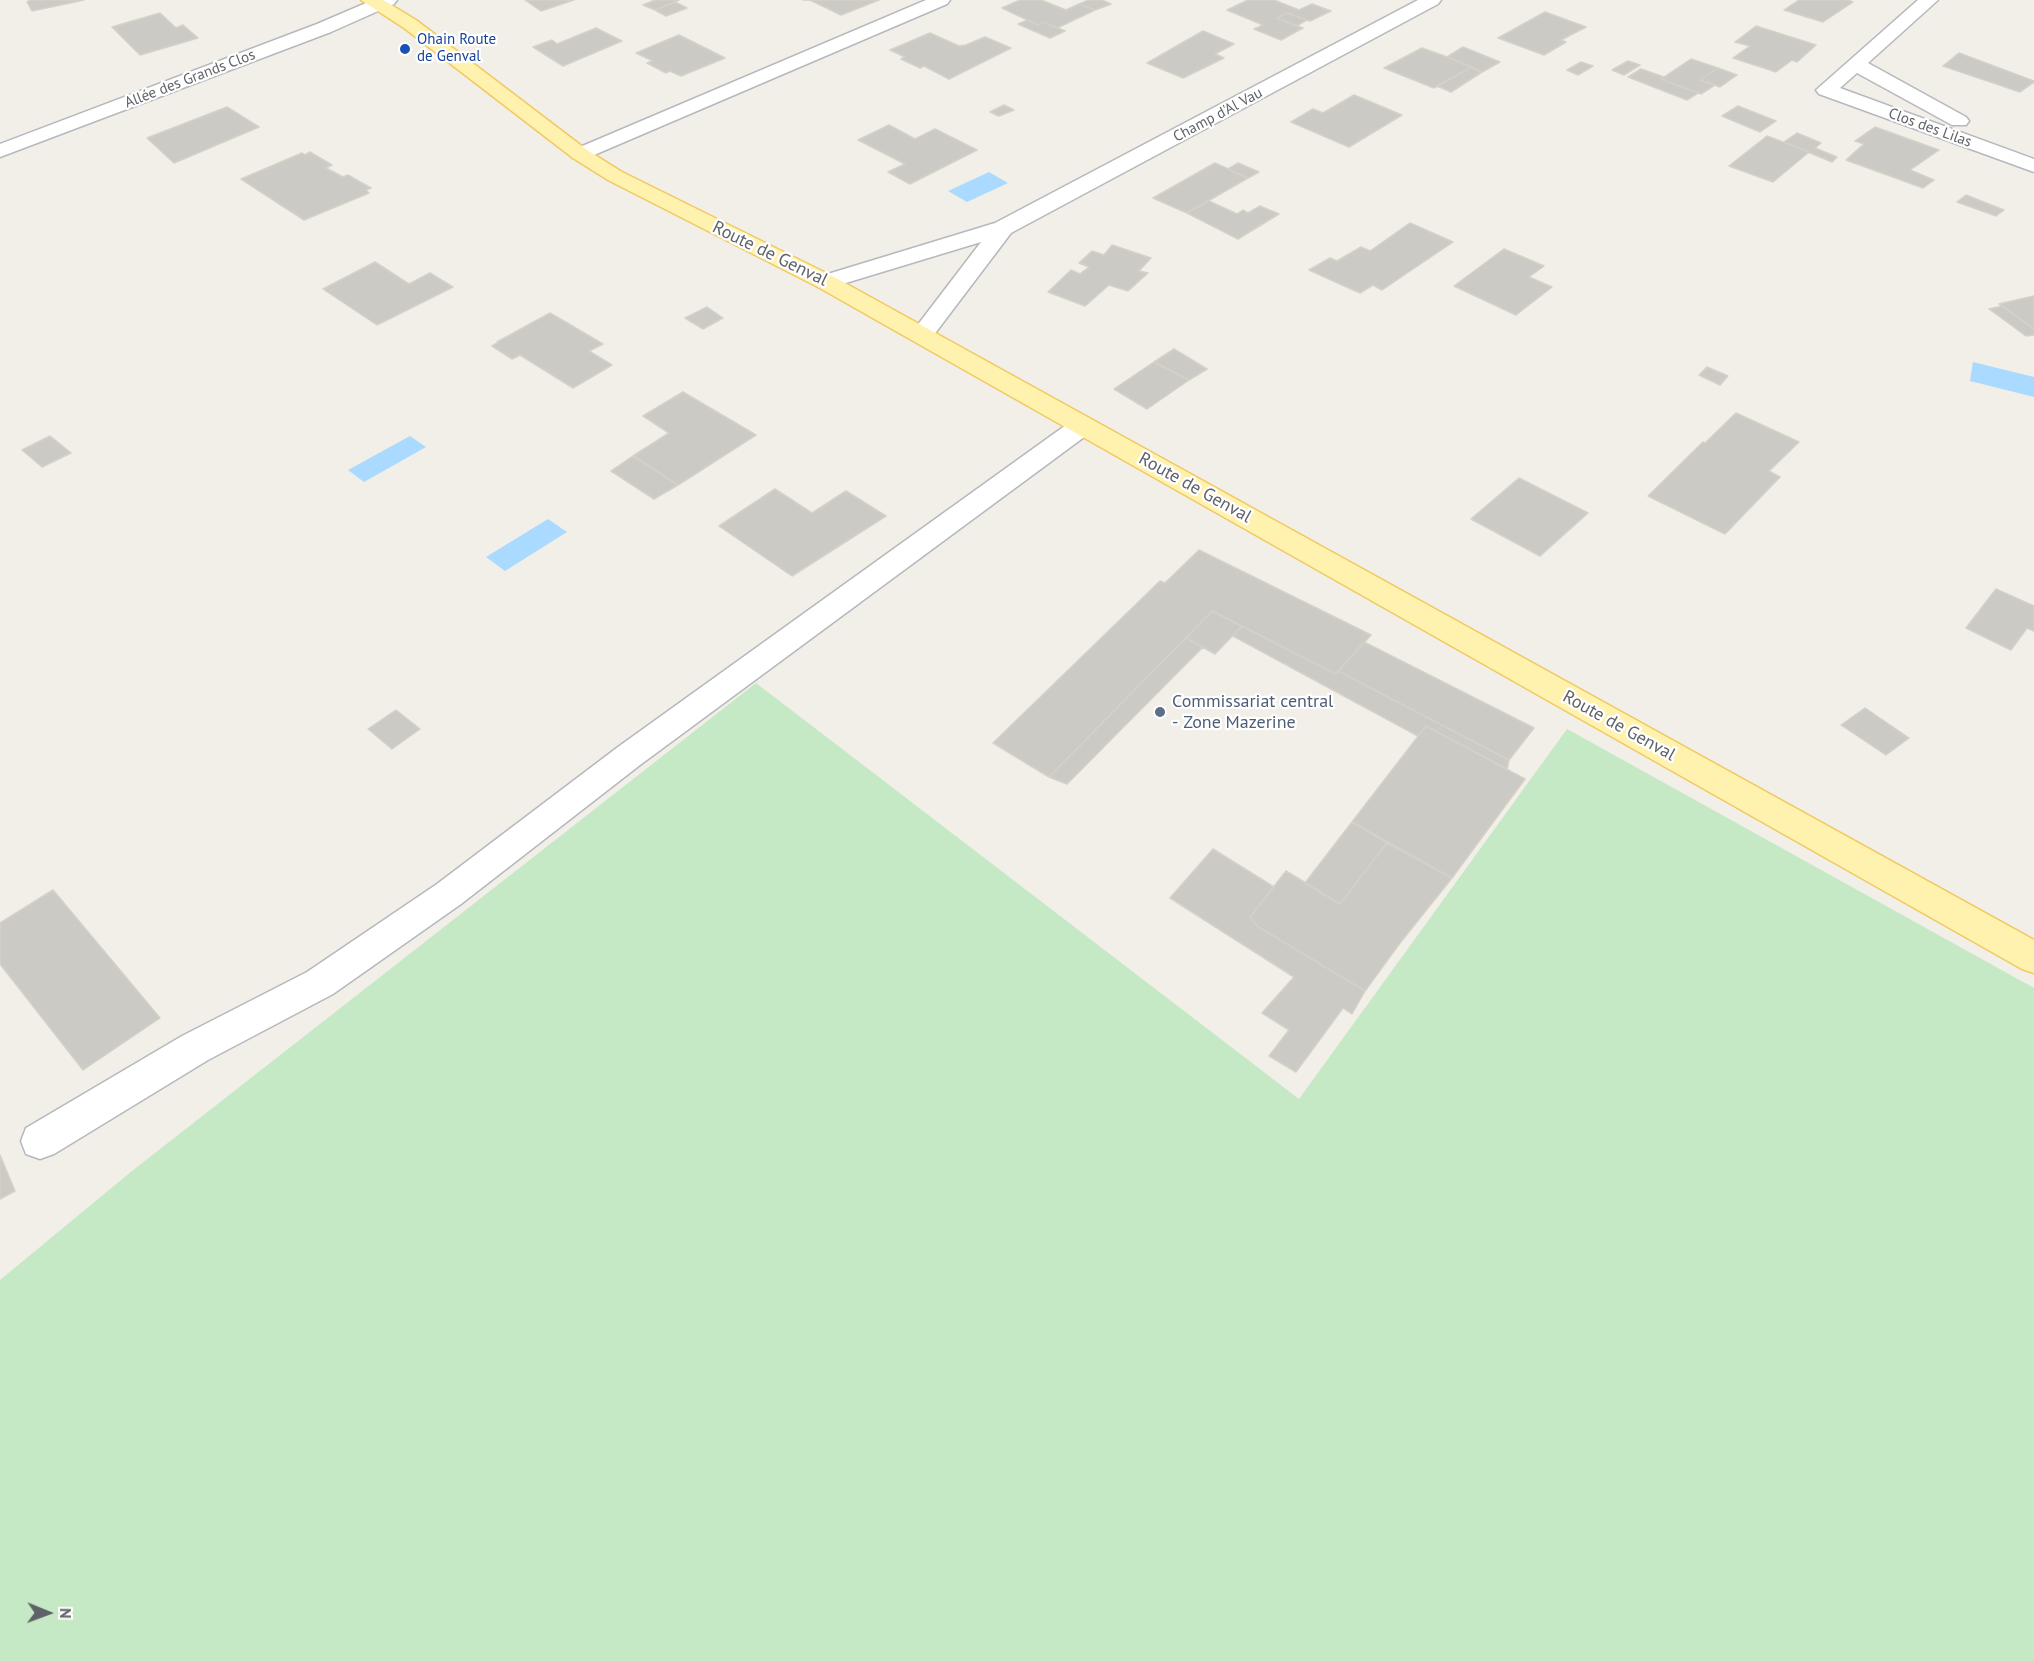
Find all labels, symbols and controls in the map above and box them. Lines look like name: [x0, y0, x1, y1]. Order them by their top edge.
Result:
place label: Ohain Route de Genval: [417, 31, 496, 66]
marker: Ohain Route de Genval: [398, 42, 412, 56]
street label: Allée des Grands Clos: [122, 46, 258, 112]
street label: Champ d'Al Vau: [1170, 84, 1266, 146]
street label: Clos des Lilas: [1886, 105, 1974, 151]
street label: Route de Genval: [709, 217, 831, 291]
street label: Route de Genval: [1135, 448, 1255, 528]
street label: Route de Genval: [1559, 686, 1679, 766]
place label: Commissariat central - Zone Mazerine: [1172, 691, 1333, 734]
marker: Commissariat central - Zone Mazerine: [1153, 705, 1167, 719]
north arrow: [18, 1583, 78, 1643]
text: N: [56, 1608, 76, 1619]

